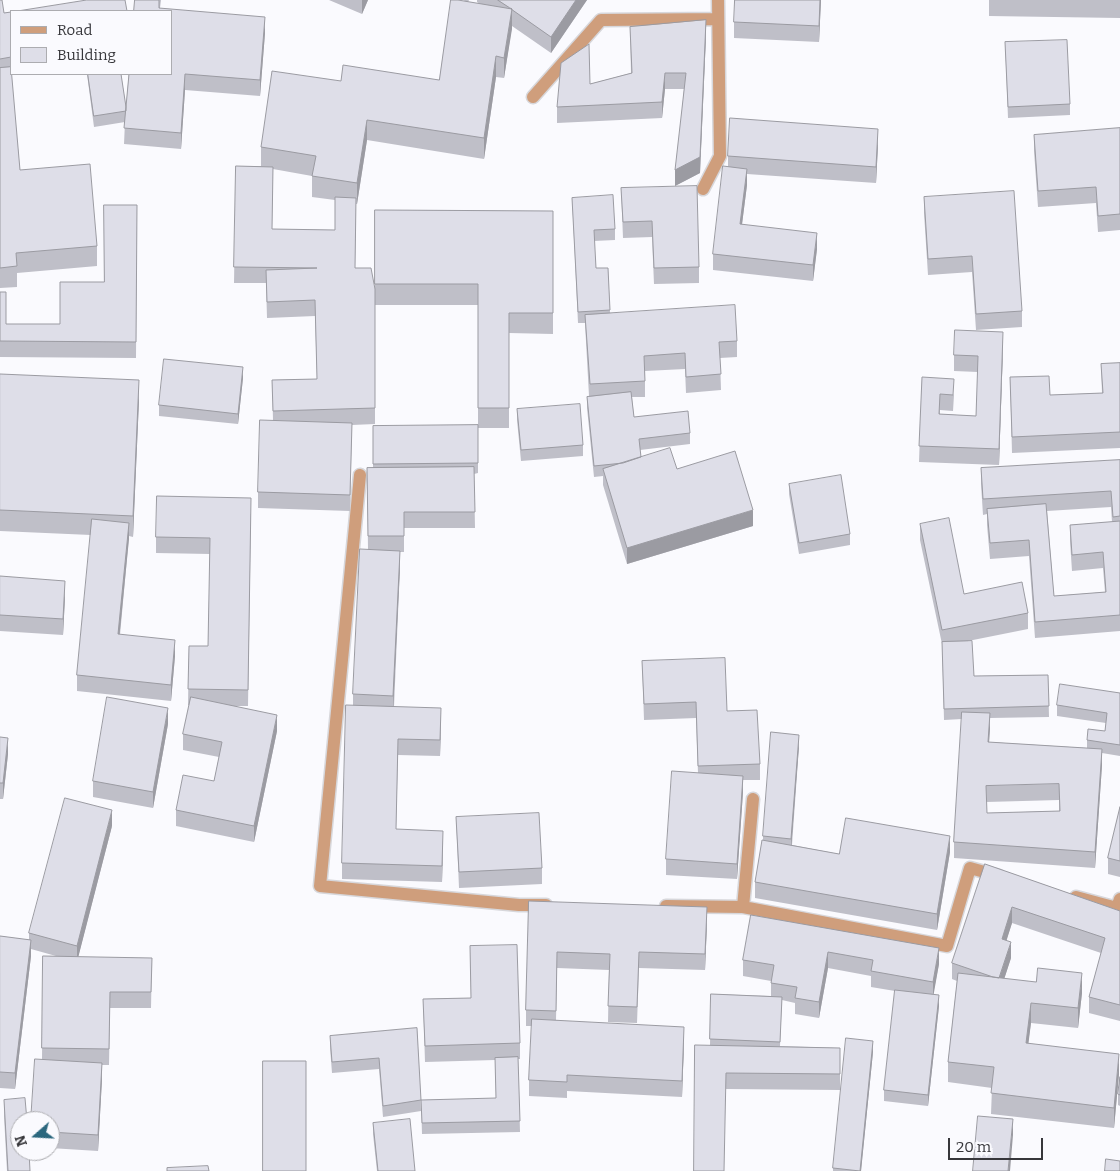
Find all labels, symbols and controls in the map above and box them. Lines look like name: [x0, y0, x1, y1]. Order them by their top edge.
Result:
legend: [10, 10, 172, 75]
text: Road: [57, 21, 92, 39]
text: Building: [57, 46, 116, 64]
north arrow: [10, 1111, 60, 1161]
scale bar: [950, 1128, 1045, 1160]
text: N: [11, 1133, 31, 1149]
text: 20 m: [956, 1138, 991, 1156]

